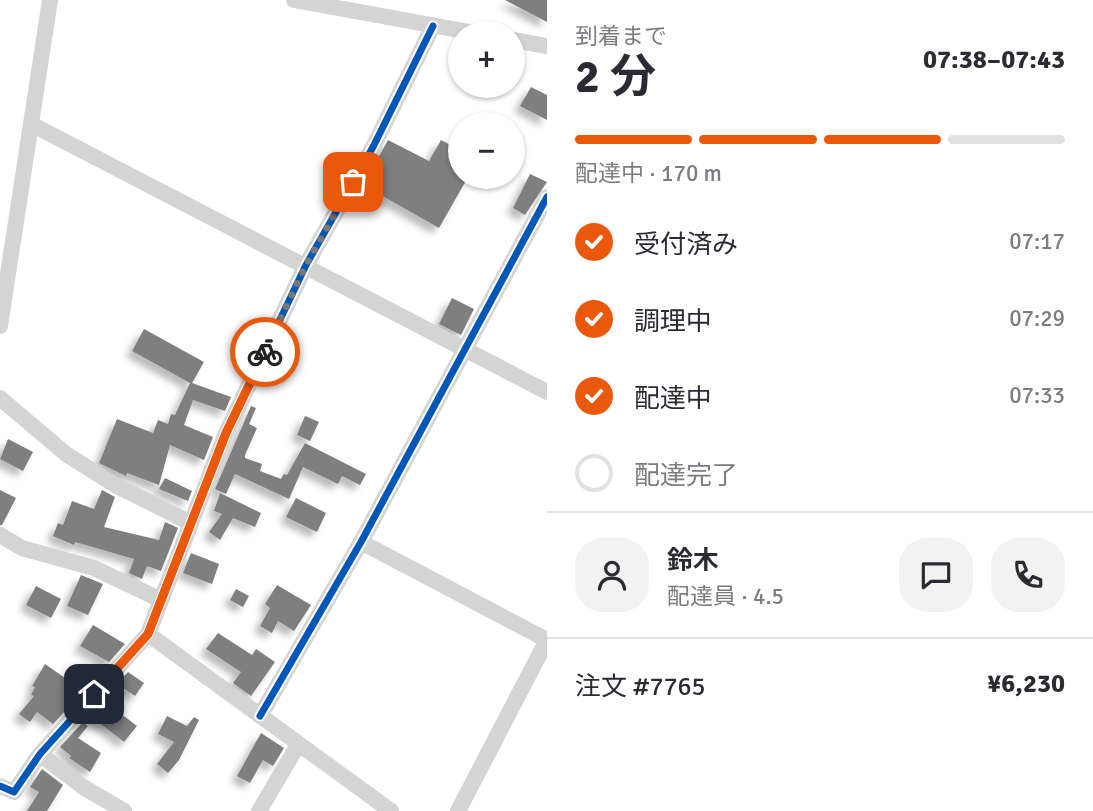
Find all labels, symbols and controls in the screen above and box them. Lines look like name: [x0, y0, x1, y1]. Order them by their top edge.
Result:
map controls: [448, 21, 525, 189]
button: +: [448, 21, 525, 98]
text: 到着まで: [575, 22, 667, 51]
text: 07:38–07:43: [923, 44, 1065, 76]
text: 2 分: [575, 49, 656, 105]
button: −: [448, 112, 525, 189]
pin: [323, 152, 383, 212]
text: 配達中 · 170 m: [575, 159, 722, 188]
icon: bag: [334, 163, 372, 201]
icon: check: [575, 223, 613, 261]
text: 07:17: [1009, 227, 1065, 256]
text: 受付済み: [634, 229, 738, 261]
icon: check: [575, 300, 613, 338]
text: 07:29: [1009, 304, 1065, 333]
text: 調理中: [634, 306, 712, 338]
courier: [230, 317, 300, 387]
icon: bike: [246, 333, 284, 371]
icon: check: [575, 377, 613, 415]
text: 07:33: [1009, 381, 1065, 410]
text: 配達中: [634, 383, 712, 415]
text: 配達完了: [634, 460, 738, 492]
button: person: [575, 538, 649, 612]
button: chat: [899, 538, 973, 612]
button: phone: [991, 538, 1065, 612]
text: 鈴木: [667, 545, 719, 577]
text: 配達員 · 4.5: [667, 582, 784, 611]
pin: [64, 664, 124, 724]
text: ¥6,230: [987, 668, 1065, 700]
text: 注文 #7765: [575, 671, 706, 703]
icon: home: [75, 675, 113, 713]

